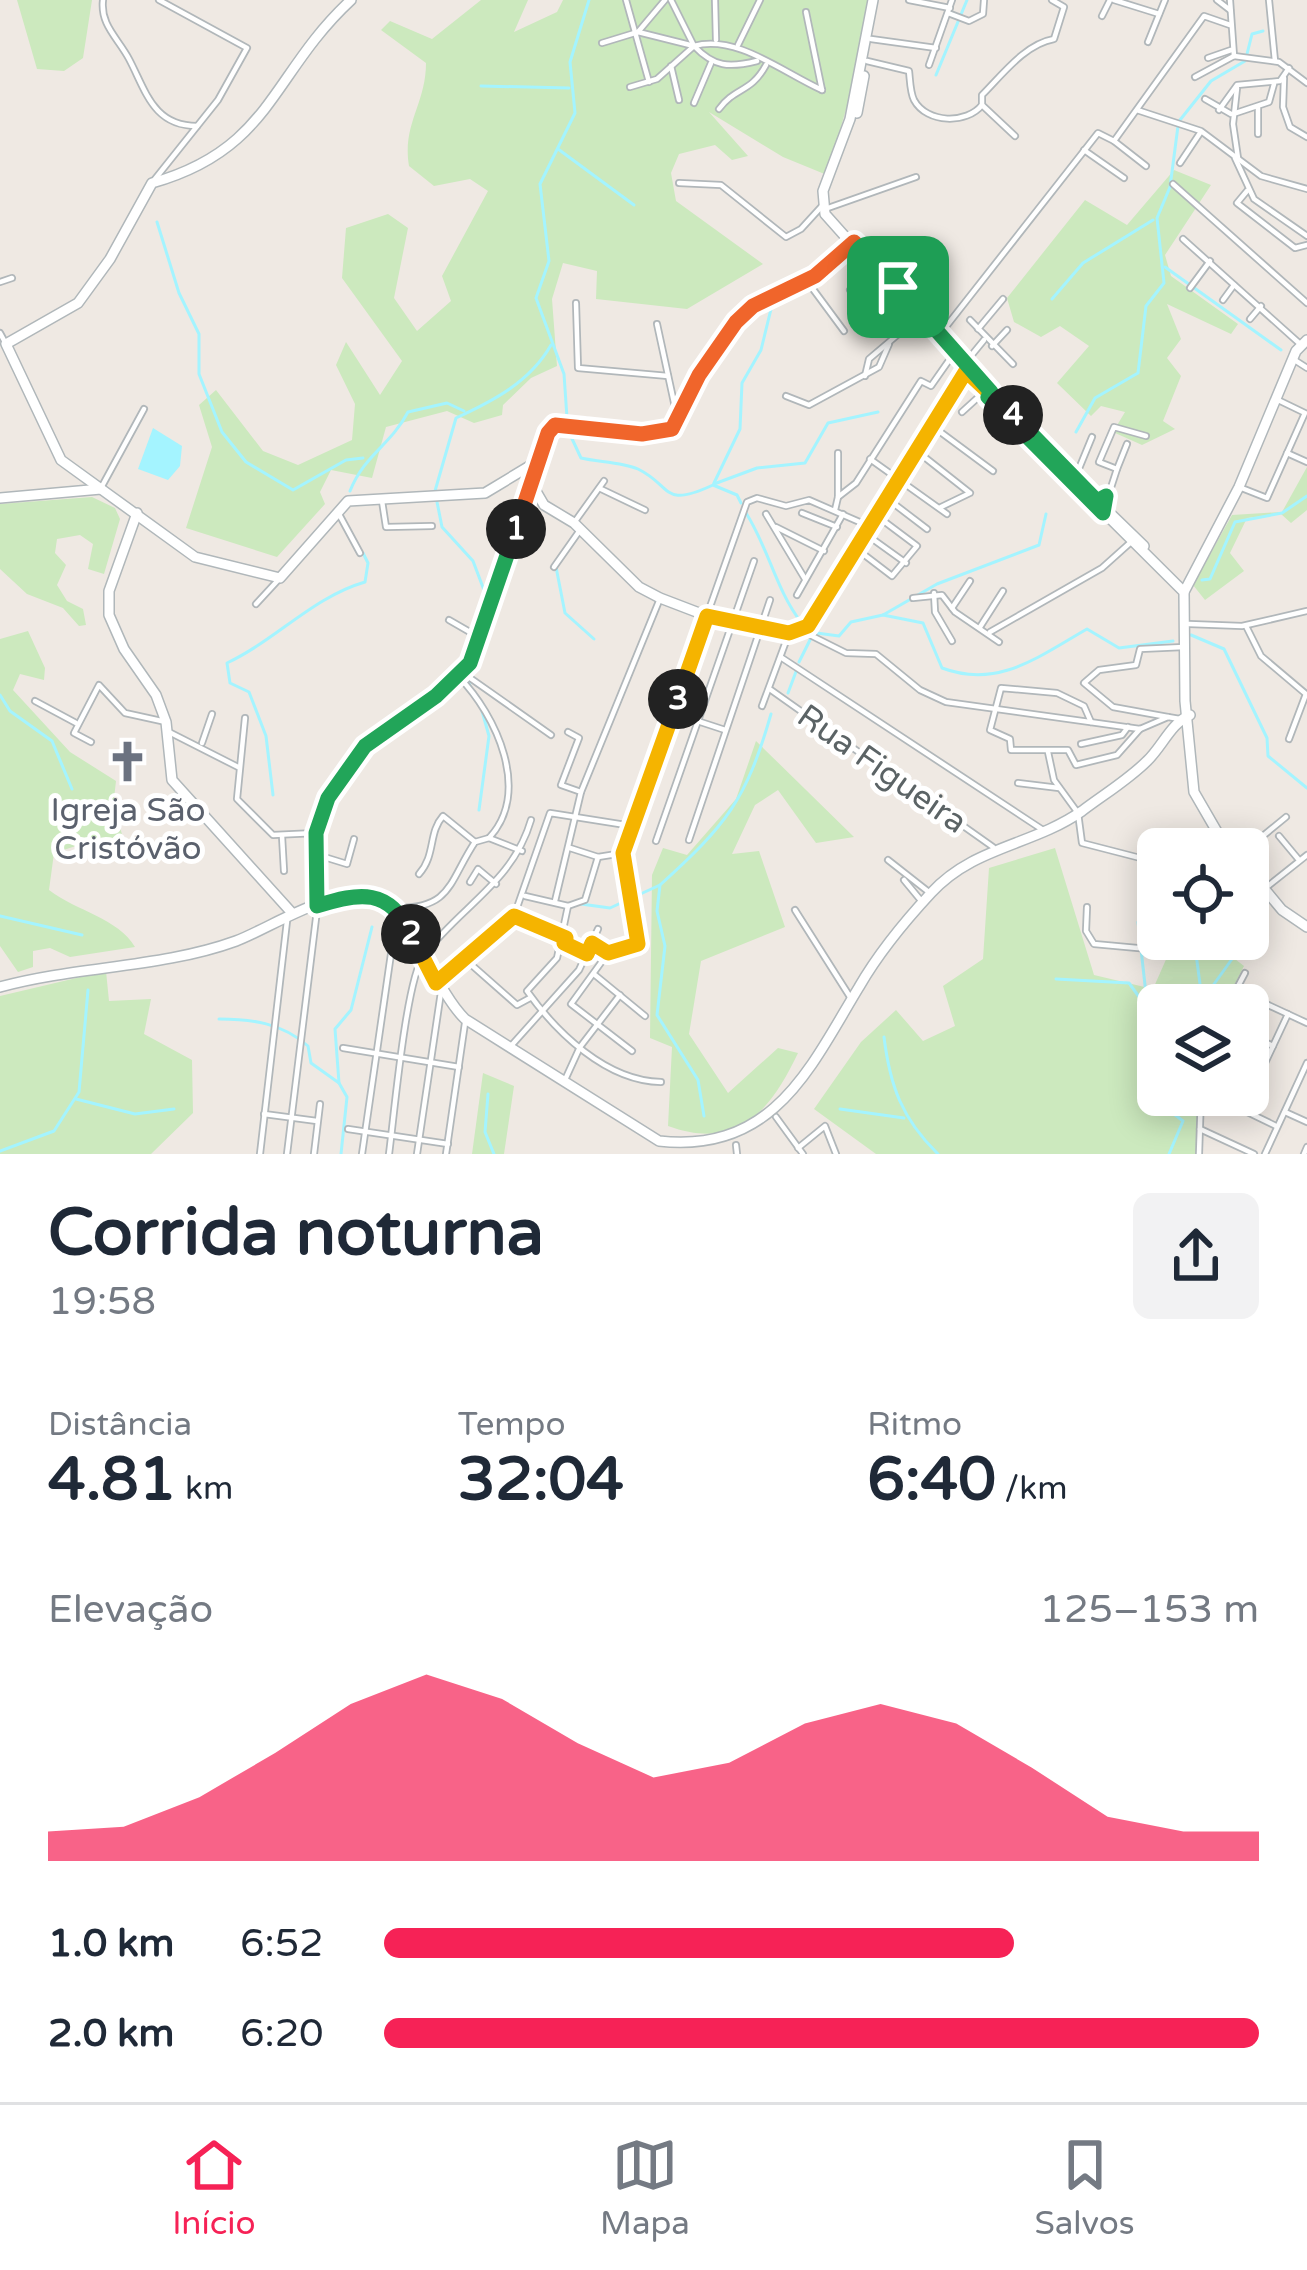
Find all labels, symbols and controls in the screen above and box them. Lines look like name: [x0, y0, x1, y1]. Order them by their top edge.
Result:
pin: [847, 236, 949, 338]
icon: arrive: [865, 254, 931, 320]
pin: 4: [983, 385, 1043, 445]
text: 4: [1003, 395, 1023, 434]
pin: 1: [486, 499, 546, 559]
text: 1: [506, 509, 526, 548]
pin: 3: [648, 669, 708, 729]
text: 3: [668, 679, 688, 718]
street label: Rua Figueira: [790, 696, 974, 842]
church icon: Igreja São Cristóvão: [105, 739, 151, 785]
place label: Igreja São Cristóvão: [50, 791, 206, 868]
map controls: [1137, 828, 1269, 1116]
button: locate: [1137, 828, 1269, 960]
pin: 2: [381, 904, 441, 964]
text: 2: [401, 914, 421, 953]
button: layers: [1137, 984, 1269, 1116]
text: Corrida noturna: [48, 1193, 544, 1273]
button: share: [1133, 1193, 1259, 1319]
text: 19:58: [48, 1278, 156, 1325]
text: Distância: [48, 1405, 192, 1444]
text: Tempo: [458, 1405, 566, 1444]
text: Ritmo: [867, 1405, 962, 1444]
text: 4.81: [48, 1444, 176, 1516]
text: 32:04: [458, 1444, 624, 1516]
text: 6:40: [867, 1444, 996, 1516]
text: km: [176, 1469, 233, 1508]
text: /km: [996, 1469, 1067, 1508]
text: Elevação: [48, 1586, 213, 1633]
text: 125–153 m: [1039, 1586, 1259, 1633]
text: 1.0 km: [48, 1920, 174, 1967]
text: 6:52: [240, 1920, 324, 1967]
text: 2.0 km: [48, 2010, 174, 2057]
text: 6:20: [240, 2010, 324, 2057]
tab: Início: [172, 2132, 256, 2243]
tab: Mapa: [600, 2132, 690, 2243]
tab: Salvos: [1034, 2132, 1135, 2243]

